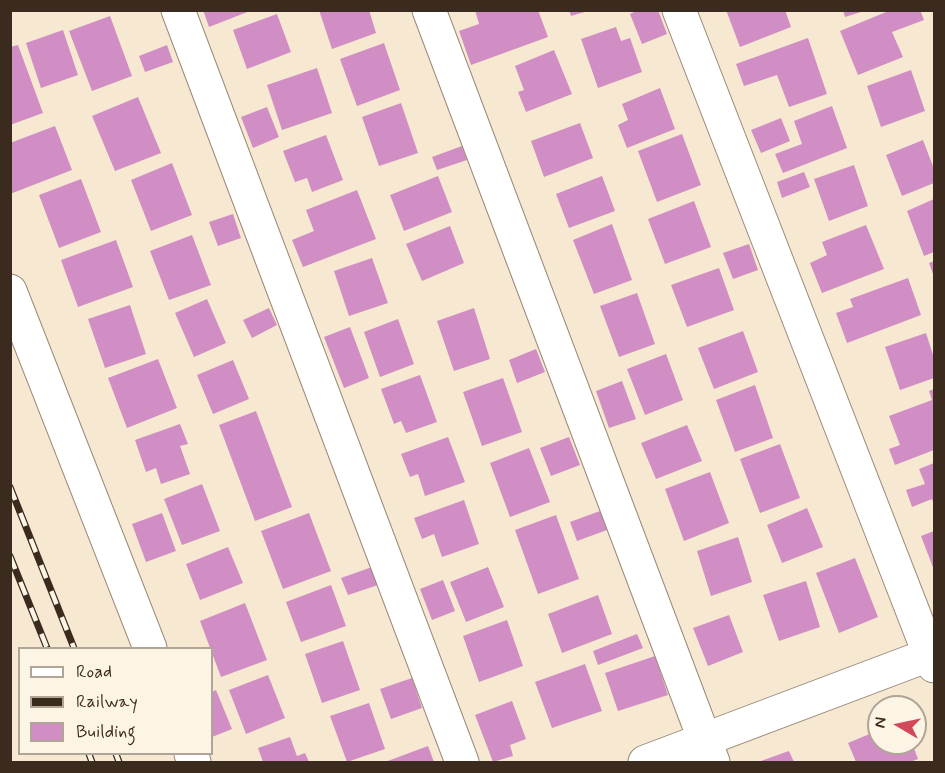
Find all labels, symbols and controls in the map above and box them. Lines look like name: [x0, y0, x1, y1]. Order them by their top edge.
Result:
legend: [18, 647, 213, 755]
text: Road: [76, 660, 112, 684]
text: Railway: [76, 690, 138, 714]
north arrow: [867, 695, 927, 755]
text: N: [869, 716, 892, 729]
text: Building: [76, 720, 136, 744]

